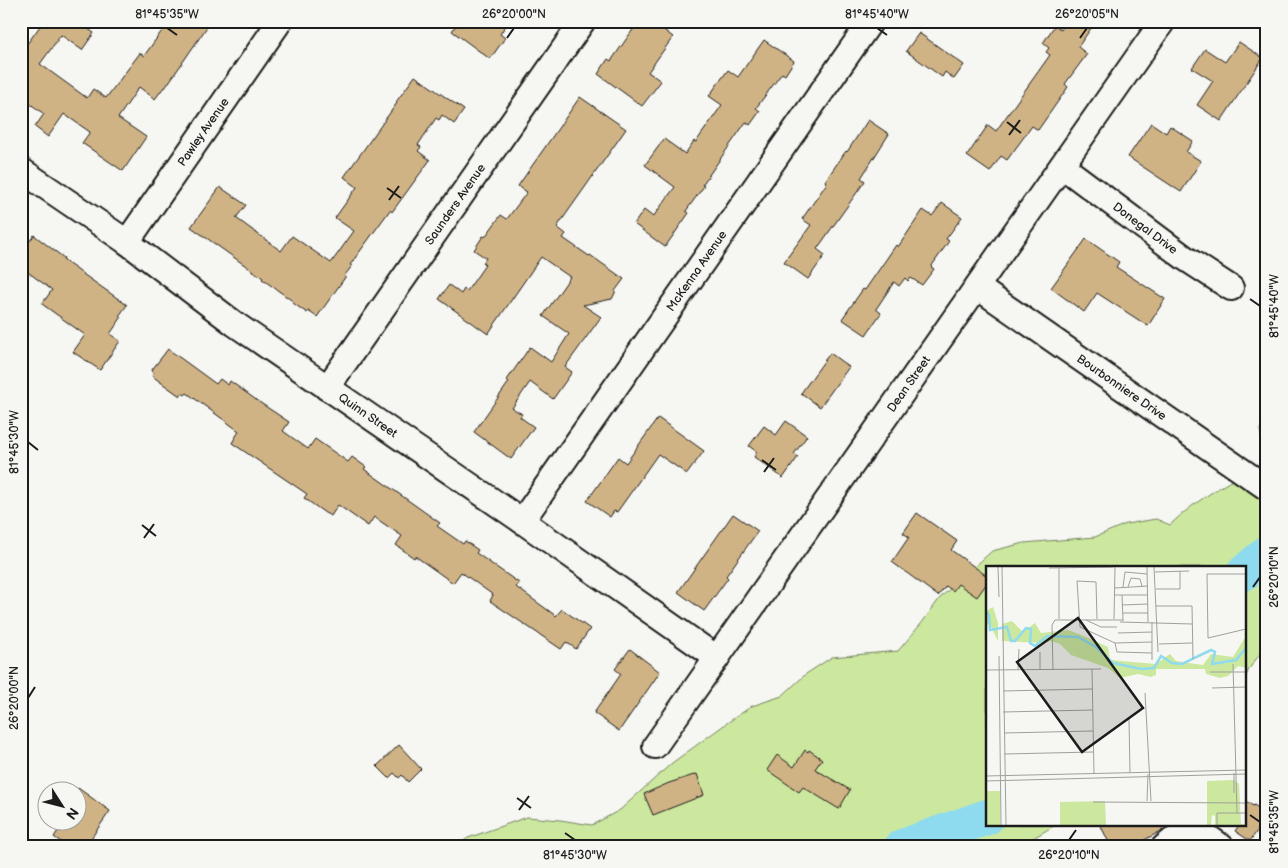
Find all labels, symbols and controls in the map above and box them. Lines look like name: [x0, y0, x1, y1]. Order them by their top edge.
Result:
text: 81°45'35"W: [135, 7, 199, 22]
text: 26°20'00"N: [482, 7, 546, 22]
text: 81°45'40"W: [845, 7, 909, 22]
text: 26°20'05"N: [1055, 7, 1119, 22]
street label: Pawley Avenue: [175, 95, 233, 169]
street label: Saunders Avenue: [422, 161, 489, 248]
street label: Donegal Drive: [1110, 200, 1180, 258]
street label: McKenna Avenue: [664, 228, 730, 315]
text: 81°45'40"W: [1267, 274, 1282, 338]
street label: Bourbonniere Drive: [1074, 351, 1169, 424]
street label: Dean Street: [884, 353, 934, 415]
street label: Quinn Street: [335, 390, 400, 441]
text: 81°45'30"W: [7, 410, 22, 474]
text: 26°20'10"N: [1267, 546, 1282, 608]
inset map: [986, 566, 1246, 826]
text: 26°20'00"N: [7, 666, 22, 730]
north arrow: [38, 780, 88, 830]
text: 81°45'35"W: [1267, 790, 1282, 854]
text: N: [62, 804, 82, 823]
text: 81°45'30"W: [543, 848, 607, 863]
text: 26°20'10"N: [1038, 848, 1100, 863]

